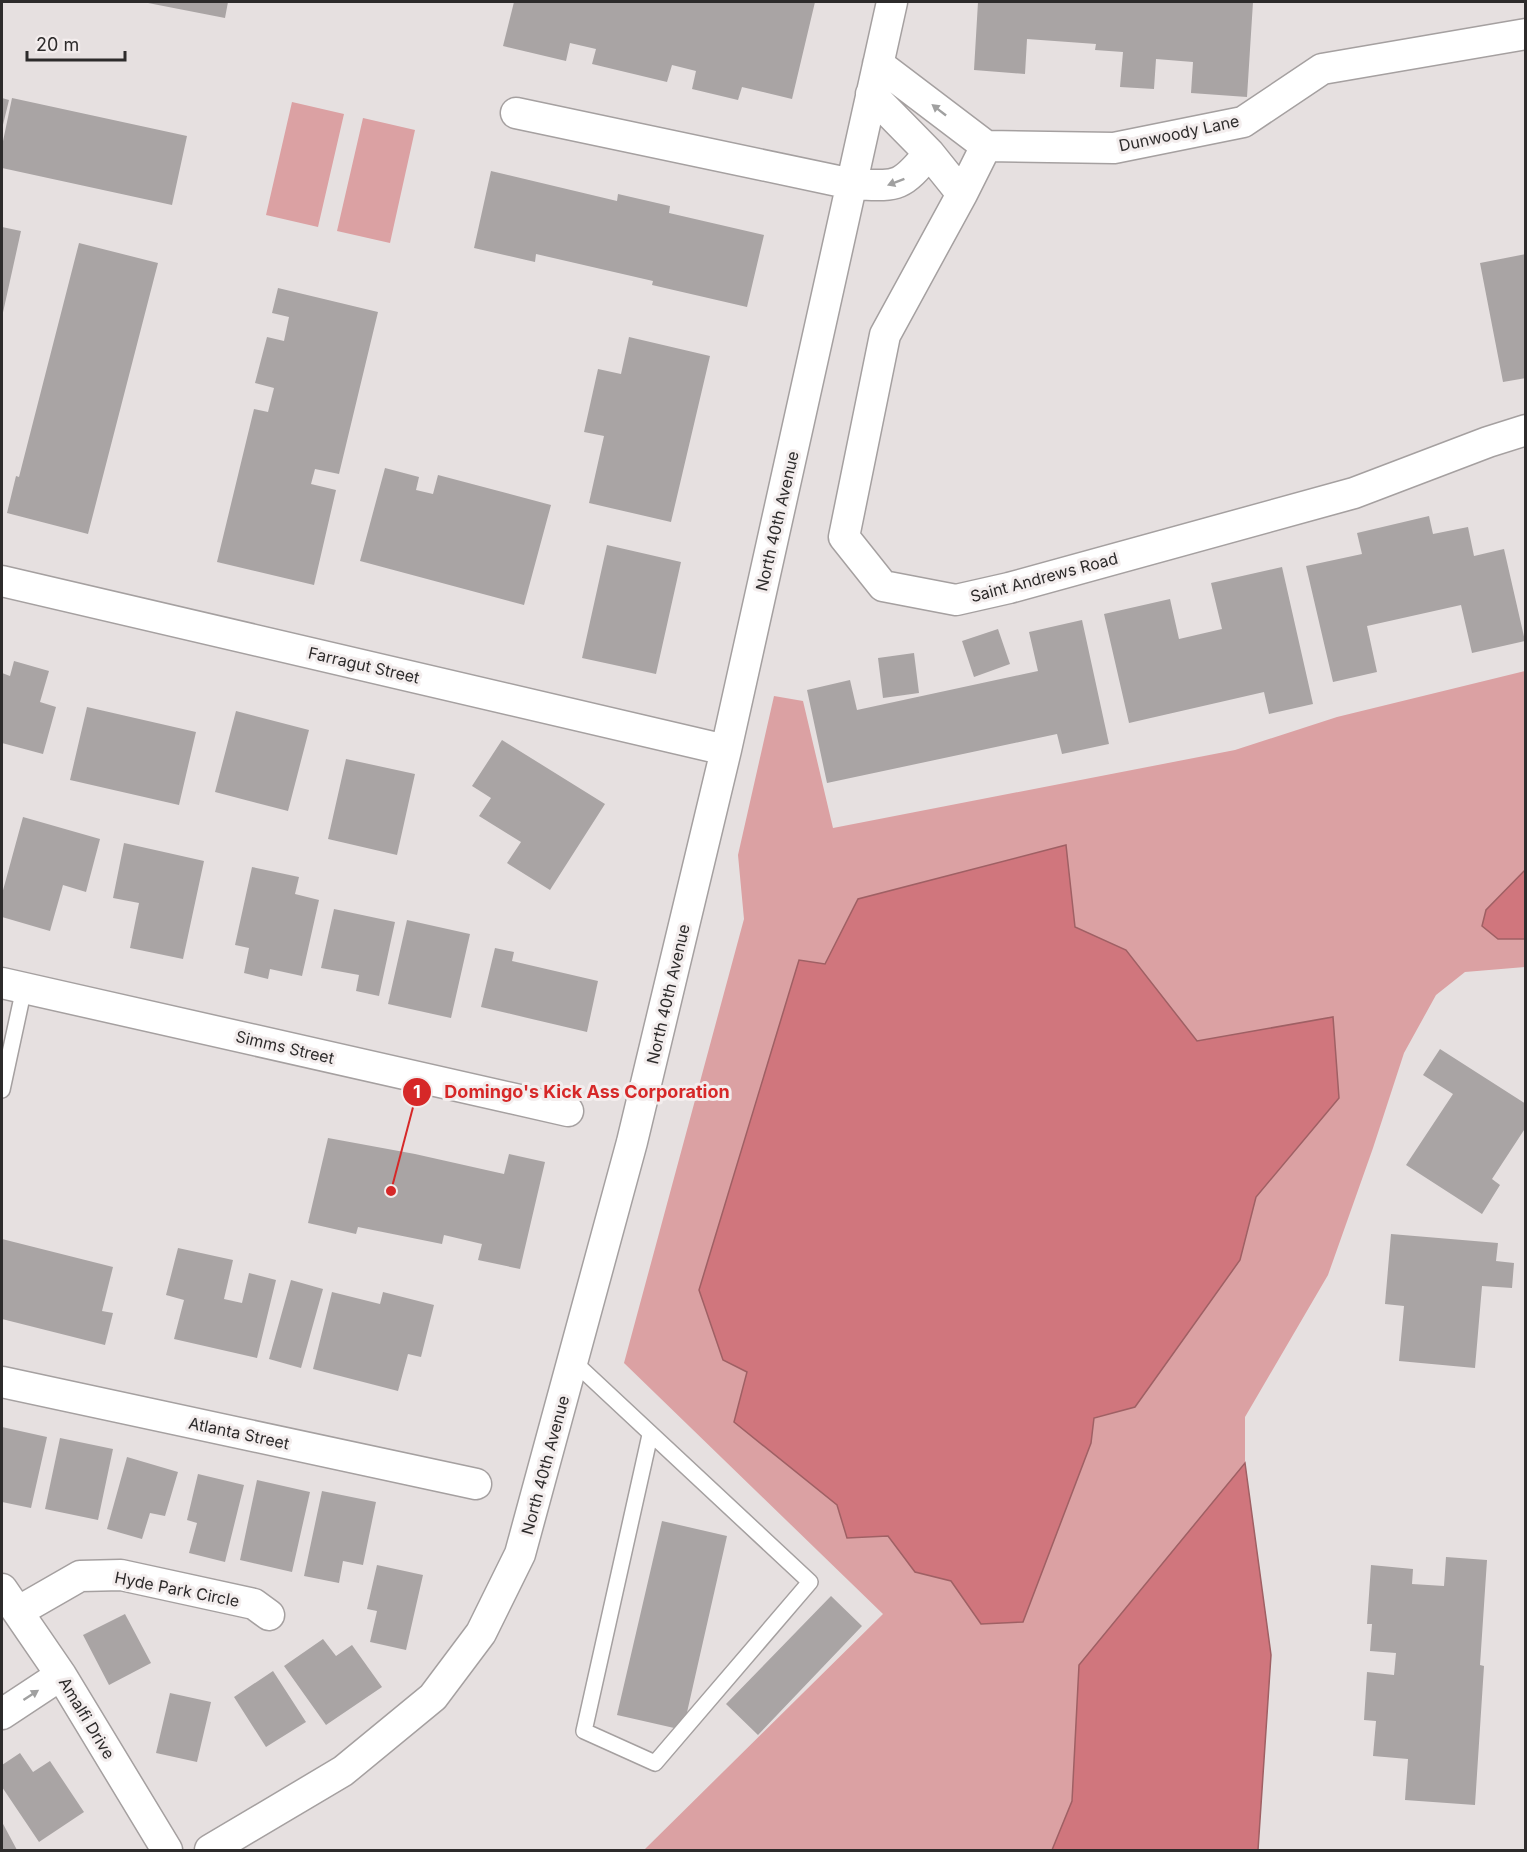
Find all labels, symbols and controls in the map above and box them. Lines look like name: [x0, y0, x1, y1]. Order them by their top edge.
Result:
scale bar: [27, 24, 124, 62]
text: 20 m: [36, 34, 79, 55]
one-way arrow: [931, 104, 947, 117]
street label: Dunwoody Lane: [1117, 110, 1241, 156]
one-way arrow: [887, 177, 905, 187]
street label: North 40th Avenue: [751, 449, 803, 593]
street label: Saint Andrews Road: [968, 548, 1120, 606]
street label: Farragut Street: [306, 642, 422, 688]
street label: North 40th Avenue: [642, 922, 694, 1066]
street label: Simms Street: [234, 1026, 336, 1068]
callout: Domingo's Kick Ass Corporation: [402, 1074, 741, 1110]
text: 1: [413, 1081, 421, 1102]
text: Domingo's Kick Ass Corporation: [444, 1081, 730, 1102]
street label: North 40th Avenue: [517, 1393, 573, 1537]
street label: Atlanta Street: [187, 1413, 291, 1453]
street label: Hyde Park Circle: [113, 1567, 241, 1611]
street label: Amalfi Drive: [55, 1673, 119, 1763]
one-way arrow: [23, 1689, 39, 1701]

